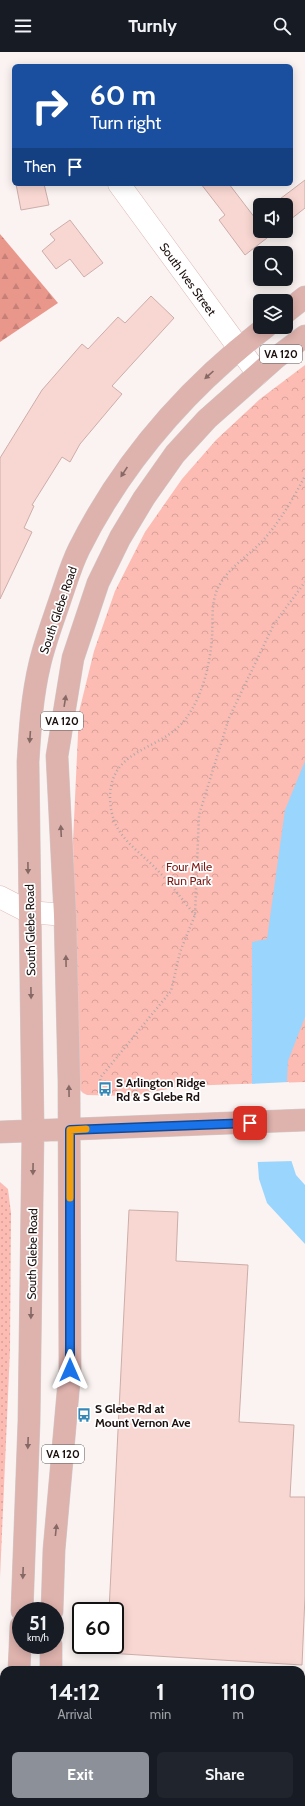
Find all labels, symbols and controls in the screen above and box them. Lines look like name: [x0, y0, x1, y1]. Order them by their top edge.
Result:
icon: menu: [12, 15, 34, 37]
text: Turnly: [128, 15, 177, 37]
icon: search: [271, 15, 293, 37]
text: 60 m: [90, 78, 156, 112]
icon: right: [24, 80, 76, 132]
text: Turn right: [90, 112, 161, 134]
icon: arrive: [64, 156, 86, 178]
text: Then: [24, 158, 56, 176]
map controls: [253, 198, 293, 334]
button: sound: [253, 198, 293, 238]
street label: South Ives Street: [156, 240, 220, 318]
button: search: [253, 246, 293, 286]
button: layers: [253, 294, 293, 334]
road number: VA 120: [260, 345, 302, 363]
one-way arrow: [204, 370, 214, 379]
one-way arrow: [120, 467, 128, 478]
street label: South Glebe Road: [36, 564, 80, 656]
one-way arrow: [62, 695, 68, 708]
road number: VA 120: [41, 712, 83, 730]
one-way arrow: [26, 731, 33, 743]
one-way arrow: [58, 825, 65, 837]
park label: Four Mile Run Park: [166, 859, 212, 888]
one-way arrow: [25, 862, 31, 875]
street label: South Glebe Road: [22, 884, 38, 976]
one-way arrow: [63, 954, 69, 967]
one-way arrow: [28, 987, 34, 1000]
place label: S Arlington Ridge Rd & S Glebe Rd: [116, 1075, 205, 1104]
bus stop icon: S Arlington Ridge Rd & S Glebe Rd: [97, 1081, 113, 1097]
one-way arrow: [66, 1084, 72, 1097]
pin: [233, 1106, 267, 1140]
icon: arrive: [239, 1112, 261, 1134]
one-way arrow: [30, 1163, 36, 1176]
street label: South Glebe Road: [24, 1208, 40, 1300]
one-way arrow: [28, 1307, 34, 1320]
position arrow: [49, 1349, 91, 1391]
place label: S Glebe Rd at Mount Vernon Ave: [95, 1401, 191, 1430]
bus stop icon: S Glebe Rd at Mount Vernon Ave: [76, 1407, 92, 1423]
one-way arrow: [25, 1437, 32, 1449]
road number: VA 120: [42, 1445, 84, 1463]
one-way arrow: [53, 1524, 60, 1536]
one-way arrow: [20, 1567, 26, 1580]
speed limit sign: 60: [72, 1602, 124, 1654]
text: 51: [29, 1611, 47, 1635]
text: km/h: [27, 1631, 49, 1644]
text: 14:12: [50, 1677, 100, 1706]
text: 1: [156, 1677, 165, 1706]
text: 110: [221, 1677, 255, 1706]
text: Arrival: [58, 1706, 92, 1722]
text: min: [150, 1706, 171, 1722]
text: m: [232, 1706, 244, 1722]
button: Exit: [12, 1752, 149, 1798]
button: Share: [157, 1752, 293, 1798]

